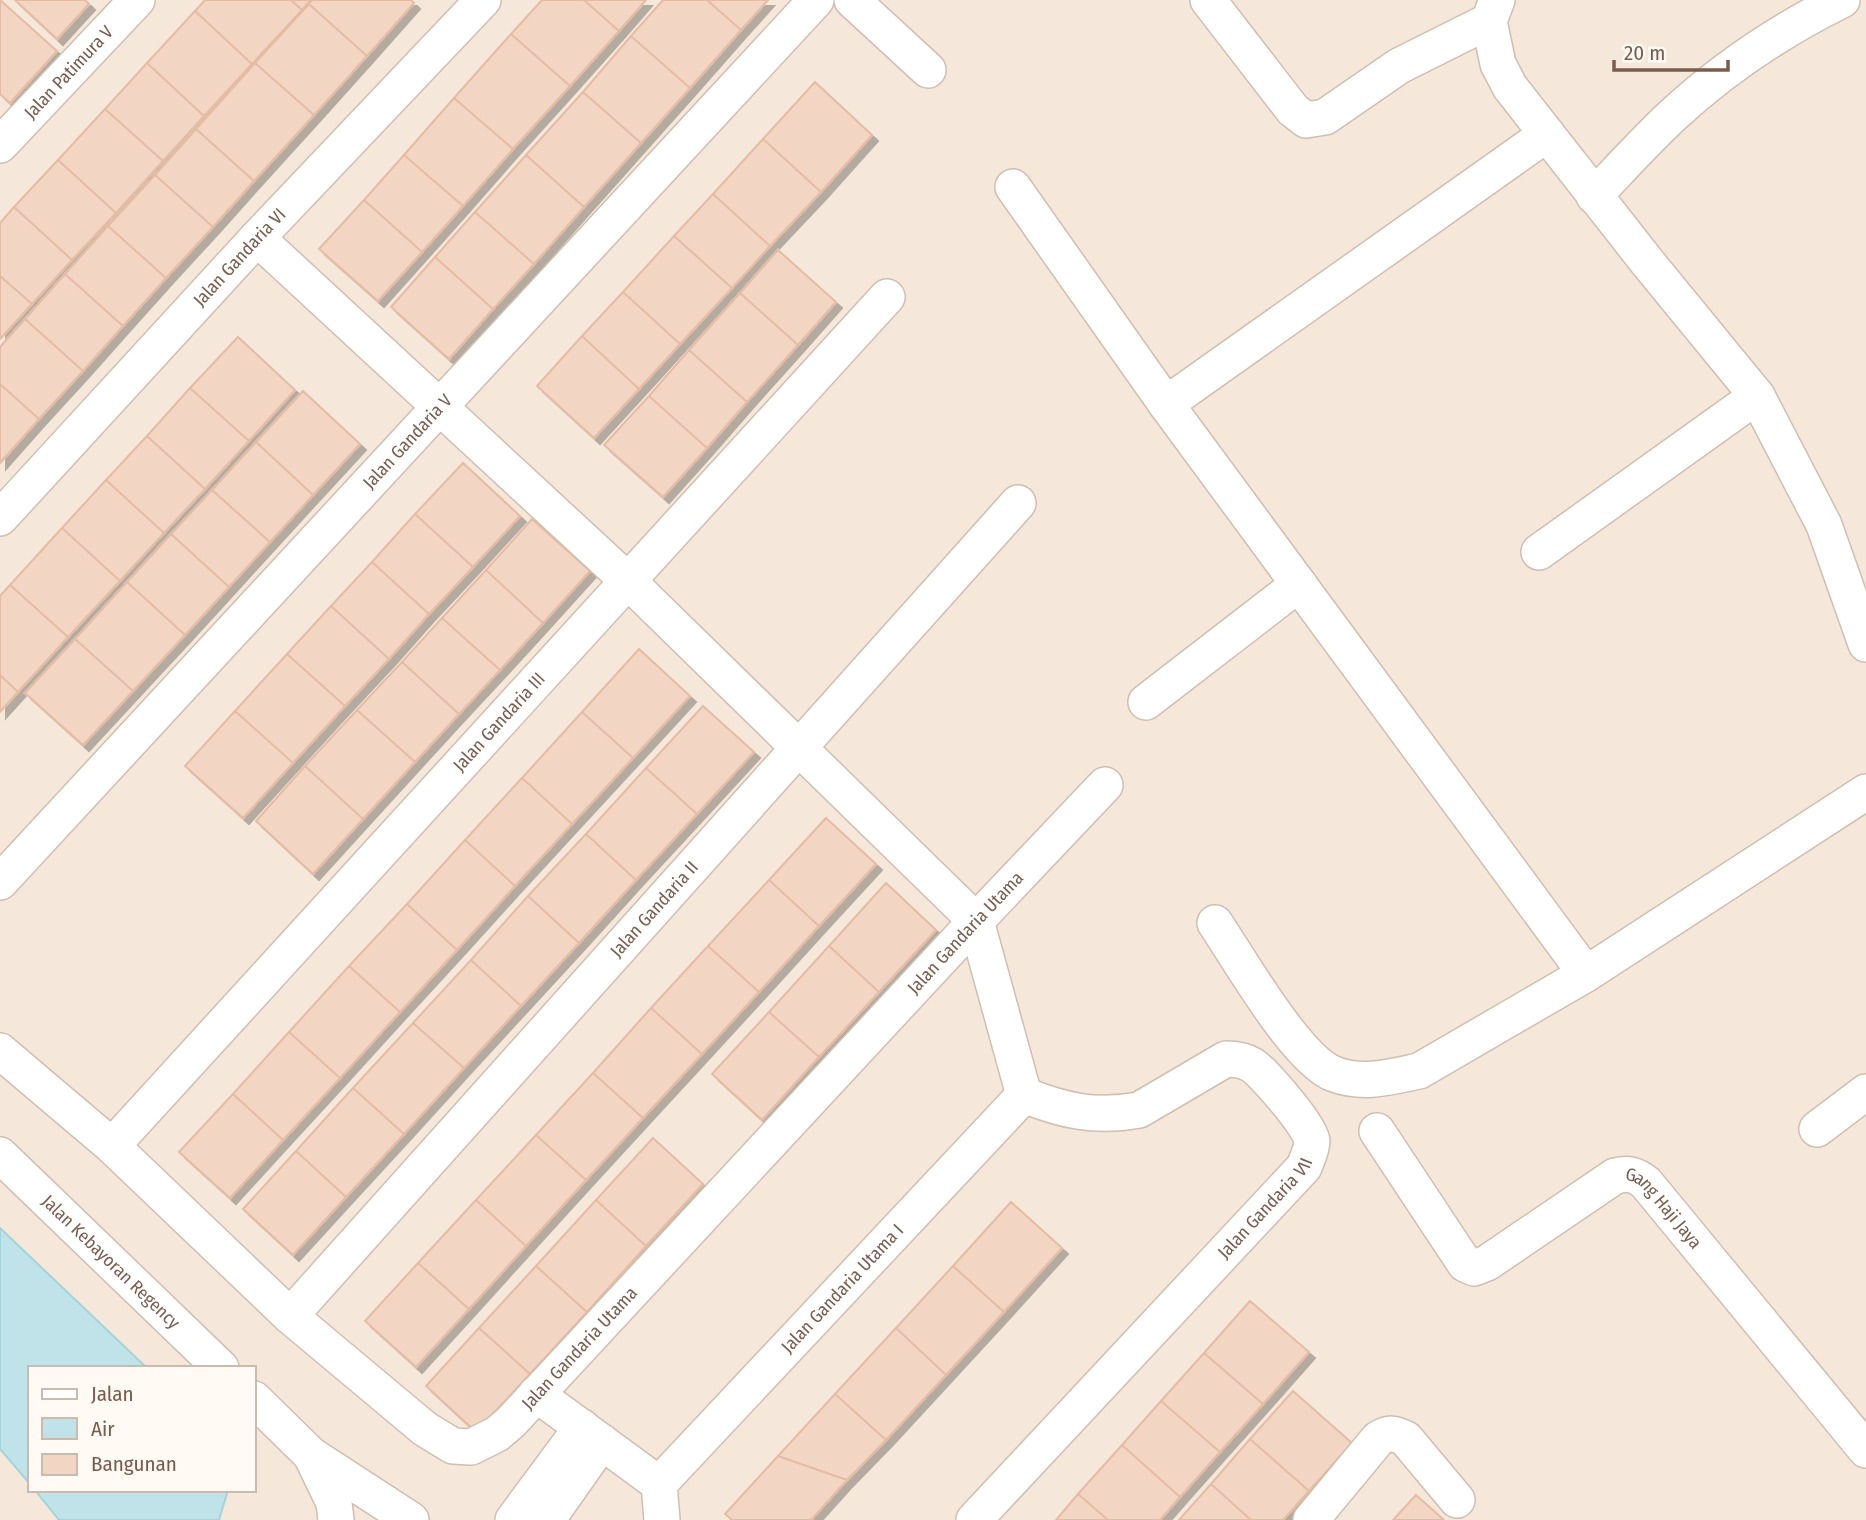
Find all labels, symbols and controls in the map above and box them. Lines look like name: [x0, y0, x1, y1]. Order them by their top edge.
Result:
street label: Jalan Patimura V: [20, 21, 118, 123]
scale bar: [1614, 28, 1728, 72]
text: 20 m: [1624, 40, 1665, 66]
street label: Jalan Gandaria VI: [189, 204, 290, 311]
street label: Jalan Gandaria V: [358, 389, 457, 493]
street label: Jalan Gandaria III: [448, 668, 550, 776]
street label: Jalan Gandaria II: [606, 857, 703, 962]
street label: Jalan Gandaria Utama: [903, 867, 1028, 999]
street label: Jalan Gandaria VII: [1213, 1155, 1317, 1263]
street label: Gang Haji Jaya: [1624, 1163, 1707, 1253]
street label: Jalan Kebayoran Regency: [37, 1190, 185, 1333]
street label: Jalan Gandaria Utama I: [777, 1220, 908, 1358]
street label: Jalan Gandaria Utama: [517, 1282, 642, 1414]
legend: [28, 1366, 256, 1492]
text: Jalan: [91, 1381, 134, 1407]
text: Air: [91, 1416, 115, 1442]
text: Bangunan: [91, 1451, 177, 1477]

